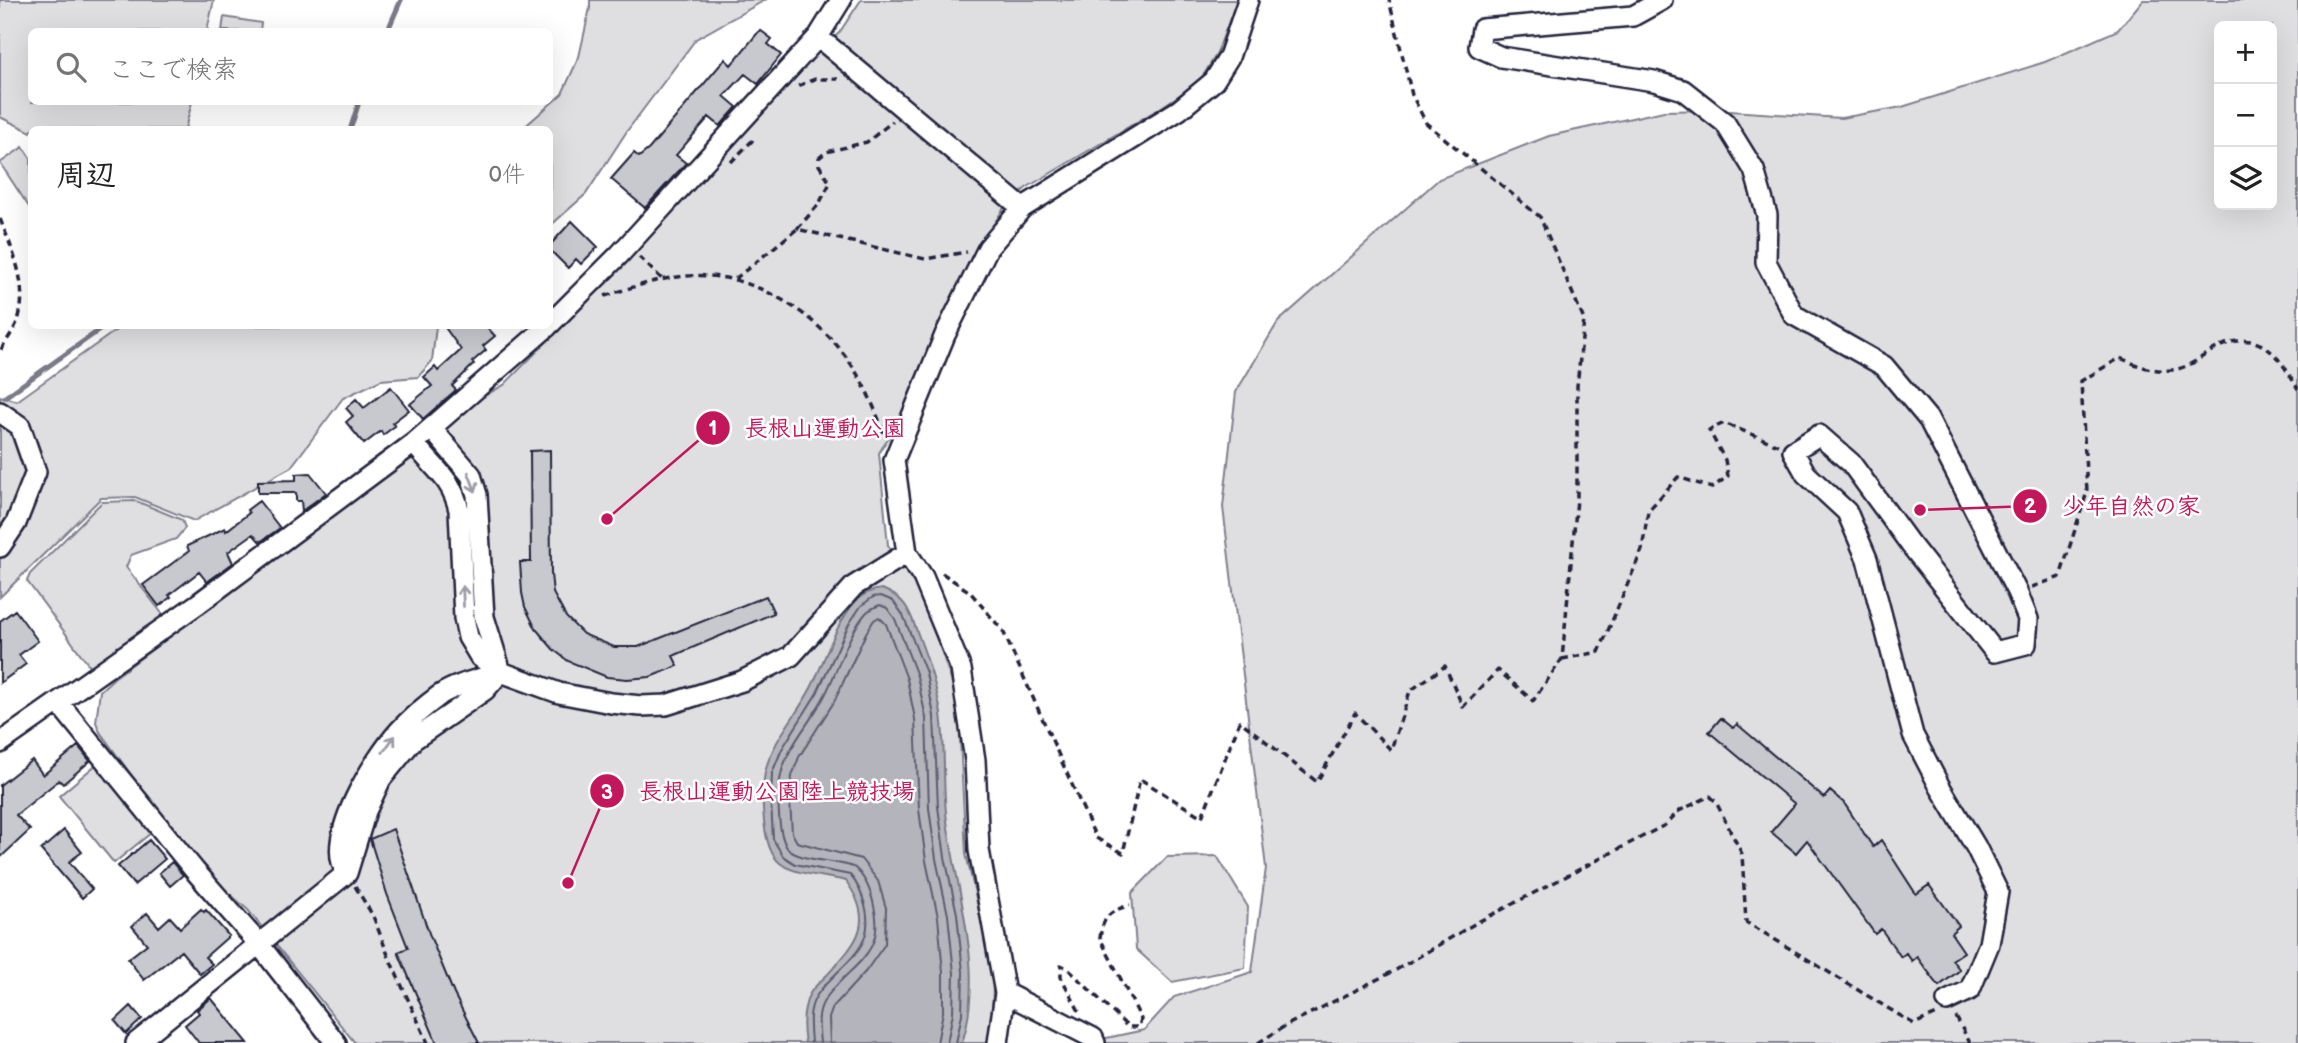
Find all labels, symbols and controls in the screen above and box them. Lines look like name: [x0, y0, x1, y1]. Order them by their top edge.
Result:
map controls: [2214, 21, 2277, 210]
button: +: [2214, 21, 2277, 84]
search box: [28, 28, 553, 105]
icon: search: [52, 48, 90, 86]
text: ここで検索: [108, 55, 238, 86]
button: −: [2214, 84, 2277, 147]
button: layers: [2214, 147, 2277, 210]
text: 周辺: [56, 158, 116, 194]
text: 0件: [488, 161, 525, 189]
callout: 長根山運動公園: [695, 406, 919, 450]
text: 長根山運動公園: [745, 415, 906, 443]
text: 1: [709, 416, 717, 441]
one-way arrow: [467, 471, 480, 493]
callout: 少年自然の家: [2013, 484, 2214, 528]
text: 少年自然の家: [2062, 493, 2200, 521]
text: 2: [2024, 494, 2037, 519]
one-way arrow: [456, 584, 469, 607]
one-way arrow: [382, 735, 396, 754]
callout: 長根山運動公園陸上競技場: [590, 769, 929, 813]
text: 長根山運動公園陸上競技場: [639, 778, 915, 806]
text: 3: [601, 780, 613, 805]

